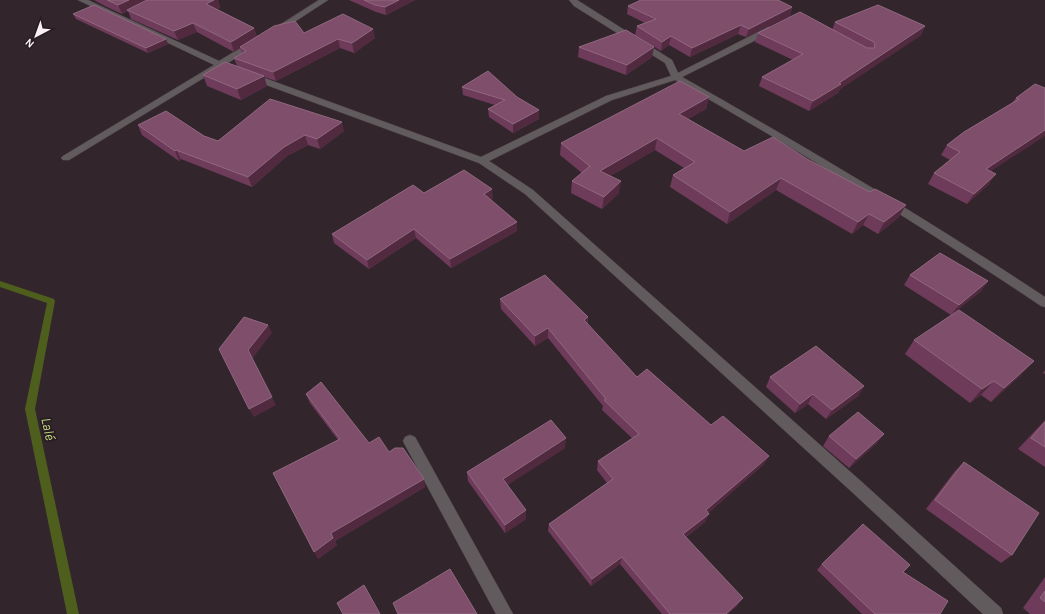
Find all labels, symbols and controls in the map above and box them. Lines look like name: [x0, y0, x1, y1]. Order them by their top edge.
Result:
north arrow: [16, 16, 56, 56]
text: N: [23, 36, 37, 51]
water label: Lalé: [37, 416, 59, 442]

